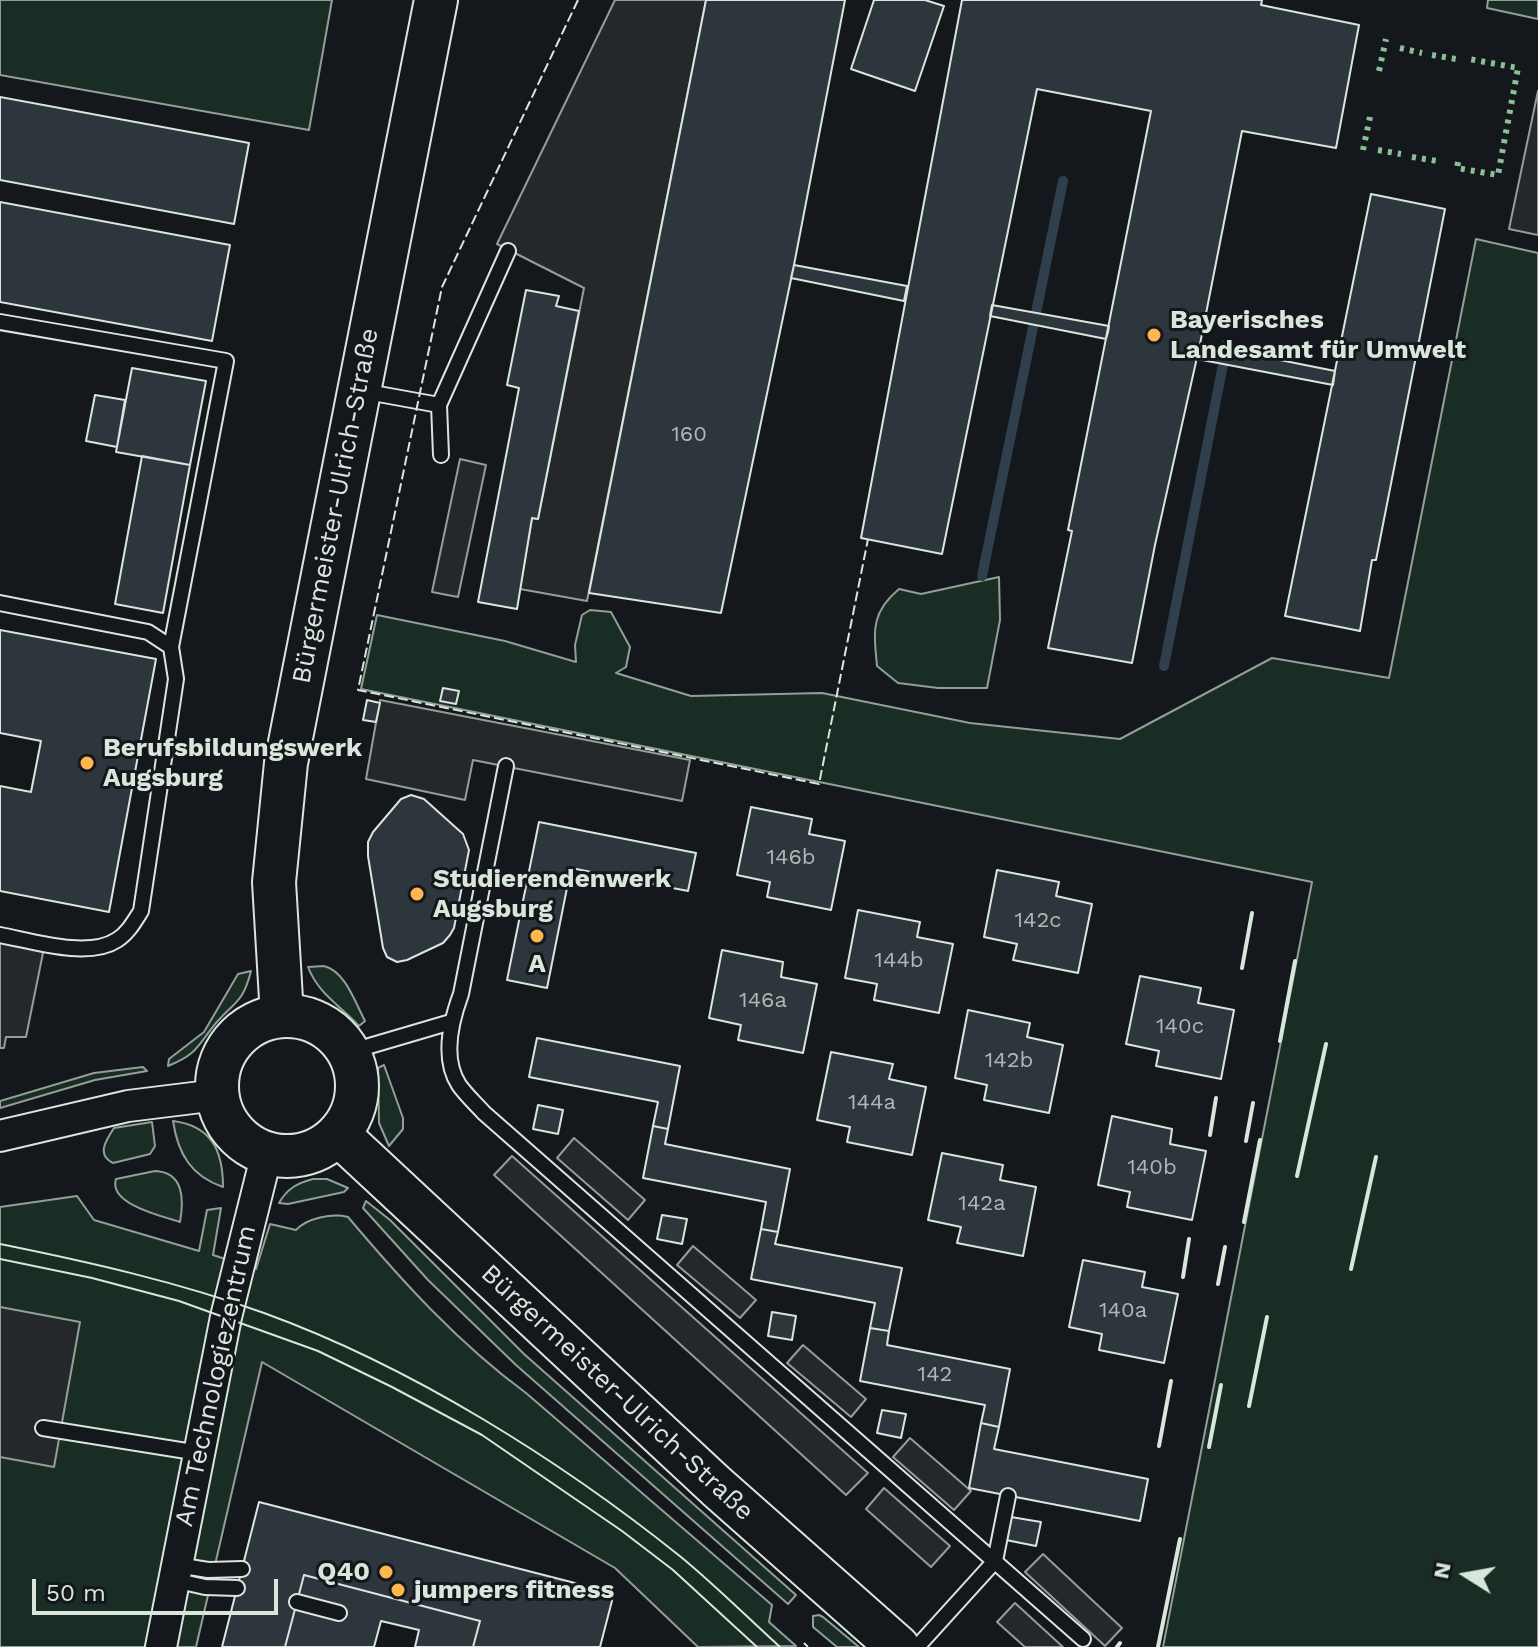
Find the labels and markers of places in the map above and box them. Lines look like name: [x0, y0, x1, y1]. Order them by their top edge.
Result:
place label: Bayerisches Landesamt für Umwelt: [1170, 304, 1466, 366]
marker: Bayerisches Landesamt für Umwelt: [1145, 326, 1163, 344]
place label: Berufsbildungswerk Augsburg: [103, 732, 362, 794]
marker: Berufsbildungswerk Augsburg: [78, 754, 96, 772]
place label: Studierendenwerk Augsburg: [433, 863, 671, 924]
marker: Studierendenwerk Augsburg: [408, 885, 426, 903]
marker: A: [528, 927, 546, 945]
place label: A: [528, 948, 546, 980]
place label: Q40: [317, 1556, 370, 1588]
marker: Q40: [377, 1563, 395, 1581]
place label: jumpers fitness: [414, 1574, 614, 1606]
marker: jumpers fitness: [389, 1581, 407, 1599]

